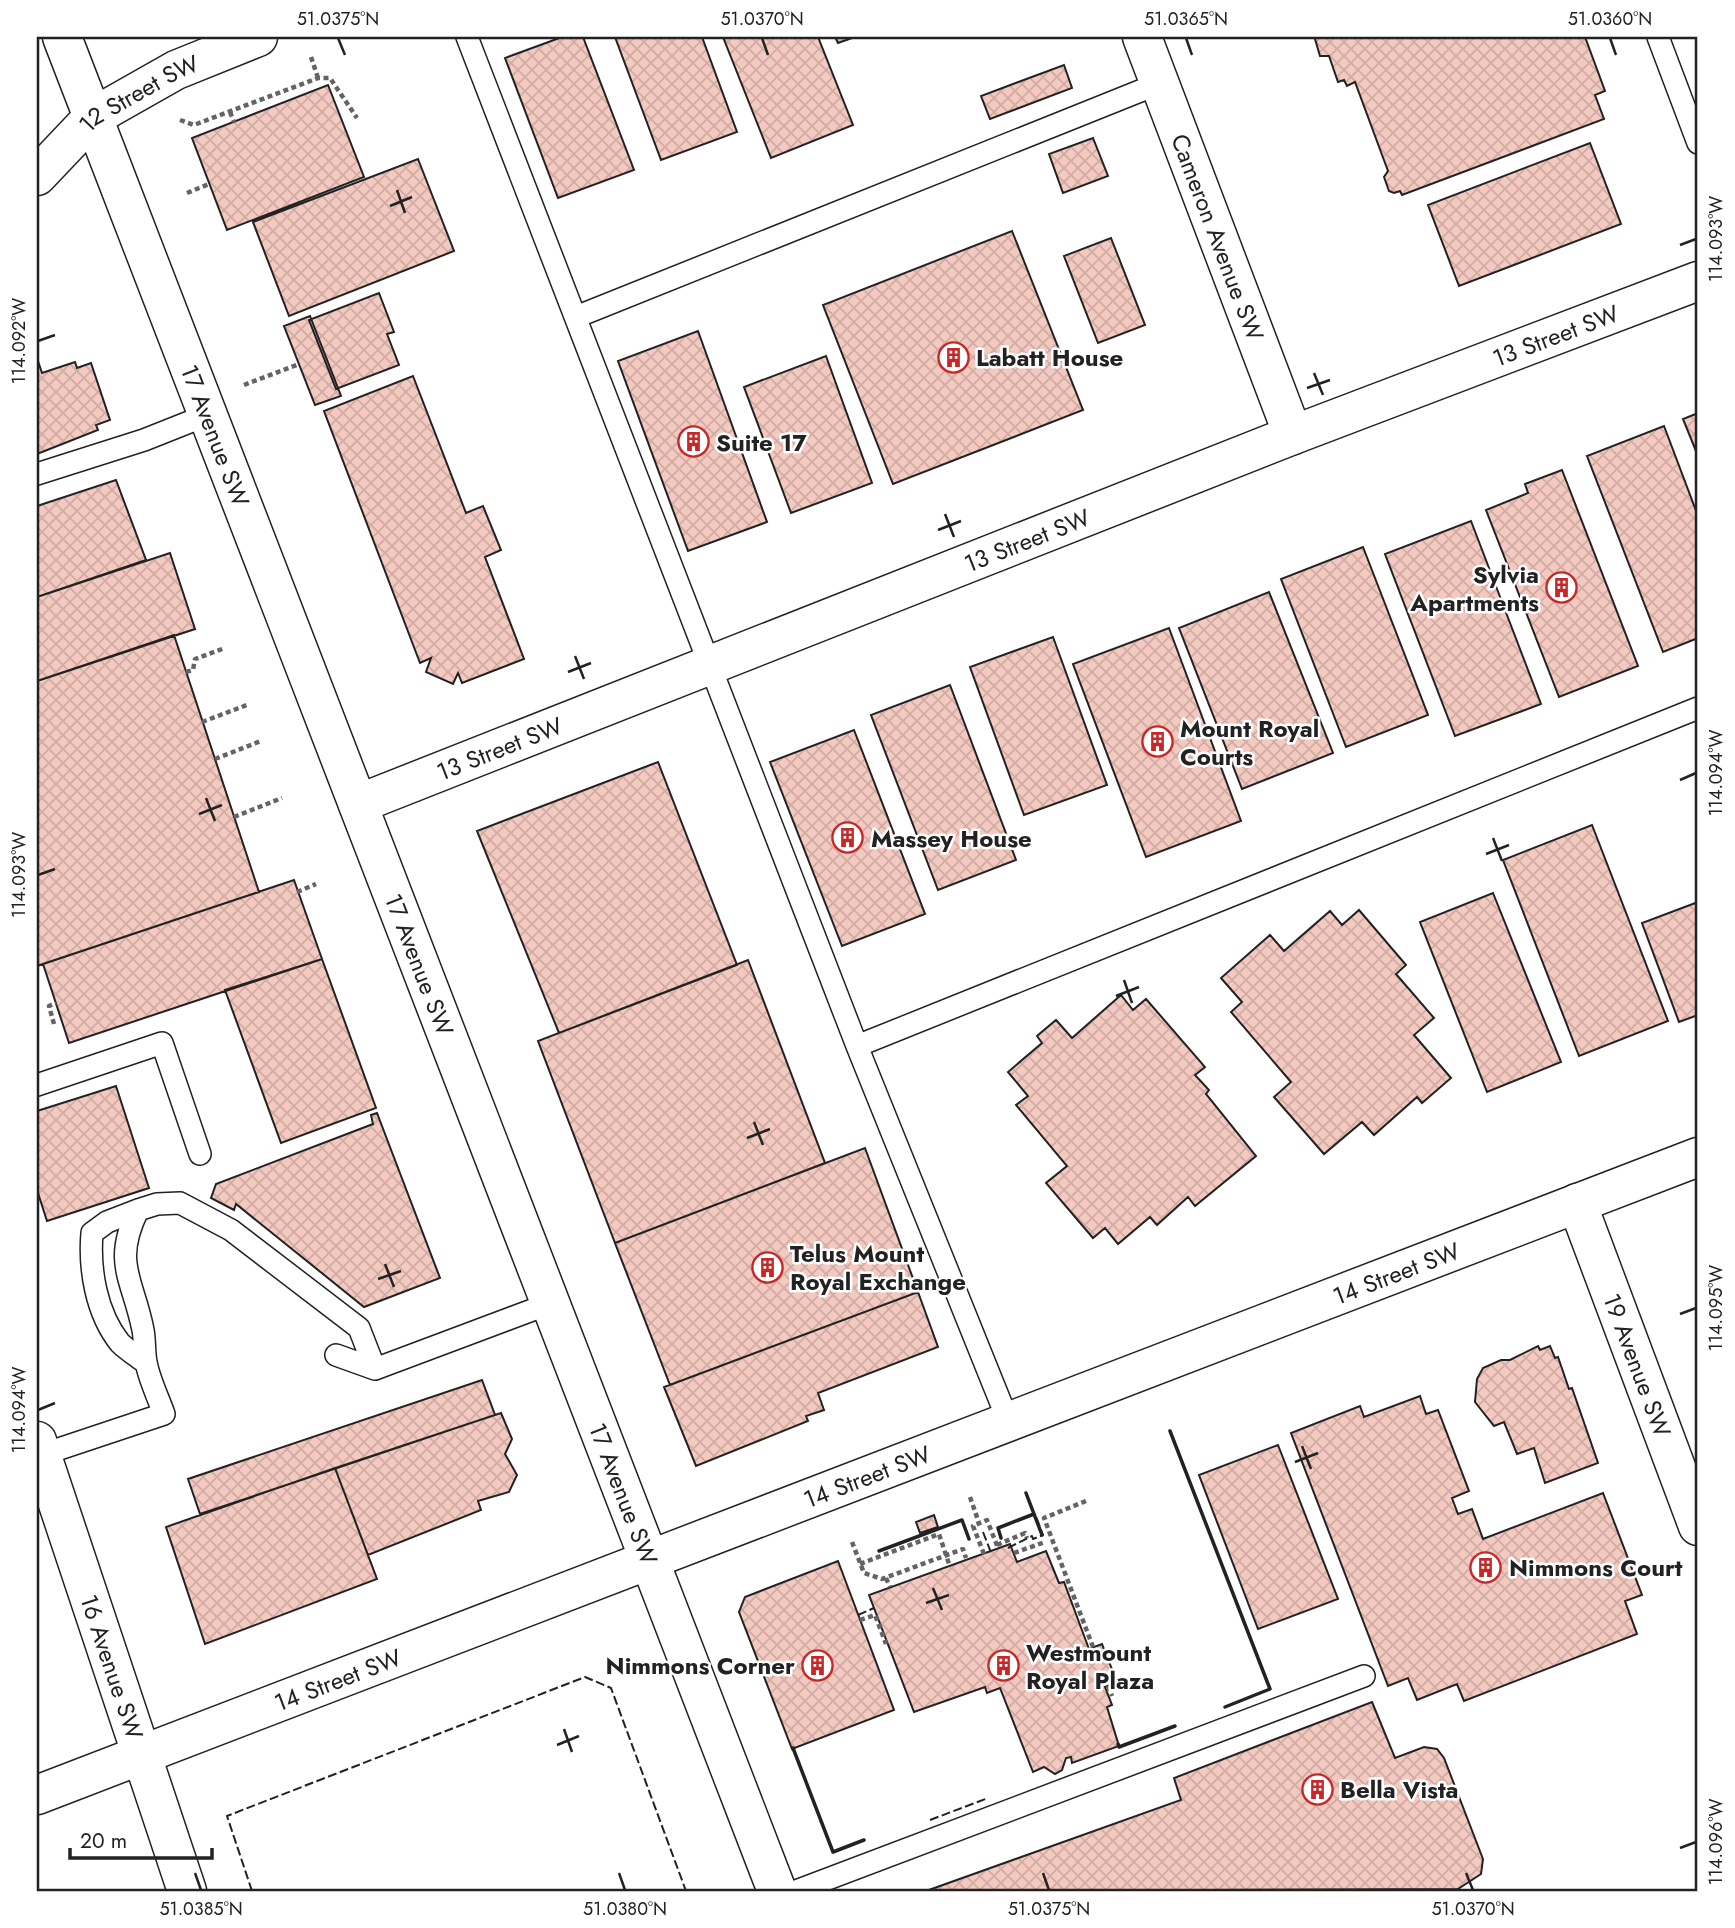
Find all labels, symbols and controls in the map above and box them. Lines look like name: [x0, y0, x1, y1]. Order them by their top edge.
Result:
text: 51.0375°N: [297, 6, 379, 32]
text: 51.0370°N: [720, 6, 804, 32]
text: 51.0365°N: [1144, 6, 1228, 32]
text: 51.0360°N: [1568, 6, 1652, 32]
street label: 12 Street SW: [70, 45, 204, 140]
street label: Cameron Avenue SW: [1163, 129, 1273, 346]
text: 114.093°W: [1703, 196, 1729, 282]
street label: 13 Street SW: [1487, 295, 1624, 375]
text: 114.092°W: [6, 298, 32, 384]
building icon: Labatt House: [936, 340, 970, 374]
place label: Labatt House: [976, 340, 1123, 375]
street label: 17 Avenue SW: [172, 359, 259, 512]
building icon: Suite 17: [676, 425, 710, 459]
place label: Suite 17: [716, 425, 807, 460]
street label: 13 Street SW: [959, 499, 1095, 581]
place label: Sylvia Apartments: [1409, 557, 1539, 620]
building icon: Sylvia Apartments: [1545, 571, 1579, 605]
street label: 13 Street SW: [431, 708, 568, 789]
place label: Mount Royal Courts: [1180, 711, 1319, 774]
building icon: Mount Royal Courts: [1140, 725, 1174, 759]
text: 114.094°W: [1703, 730, 1729, 816]
building icon: Massey House: [831, 821, 865, 855]
place label: Massey House: [871, 821, 1032, 856]
text: 114.093°W: [6, 832, 32, 918]
street label: 17 Avenue SW: [376, 888, 463, 1041]
street label: 14 Street SW: [1328, 1233, 1465, 1313]
place label: Telus Mount Royal Exchange: [790, 1236, 966, 1299]
building icon: Telus Mount Royal Exchange: [750, 1250, 784, 1284]
text: 114.095°W: [1703, 1265, 1729, 1351]
street label: 19 Avenue SW: [1595, 1288, 1681, 1442]
text: 114.094°W: [6, 1367, 32, 1453]
street label: 17 Avenue SW: [580, 1417, 667, 1570]
street label: 14 Street SW: [798, 1436, 936, 1516]
building icon: Nimmons Court: [1469, 1550, 1503, 1584]
place label: Nimmons Court: [1509, 1550, 1683, 1585]
street label: 16 Avenue SW: [72, 1590, 153, 1744]
place label: Westmount Royal Plaza: [1026, 1635, 1154, 1698]
street label: 14 Street SW: [269, 1639, 406, 1720]
place label: Nimmons Corner: [606, 1648, 795, 1683]
building icon: Nimmons Corner: [801, 1648, 835, 1682]
building icon: Westmount Royal Plaza: [986, 1649, 1020, 1683]
building icon: Bella Vista: [1300, 1772, 1334, 1806]
place label: Bella Vista: [1340, 1772, 1459, 1807]
text: 114.096°W: [1703, 1799, 1729, 1885]
scale bar: [70, 1816, 212, 1860]
text: 20 m: [80, 1826, 127, 1856]
text: 51.0385°N: [159, 1896, 243, 1922]
text: 51.0380°N: [583, 1896, 667, 1922]
text: 51.0375°N: [1008, 1896, 1090, 1922]
text: 51.0370°N: [1431, 1896, 1515, 1922]

